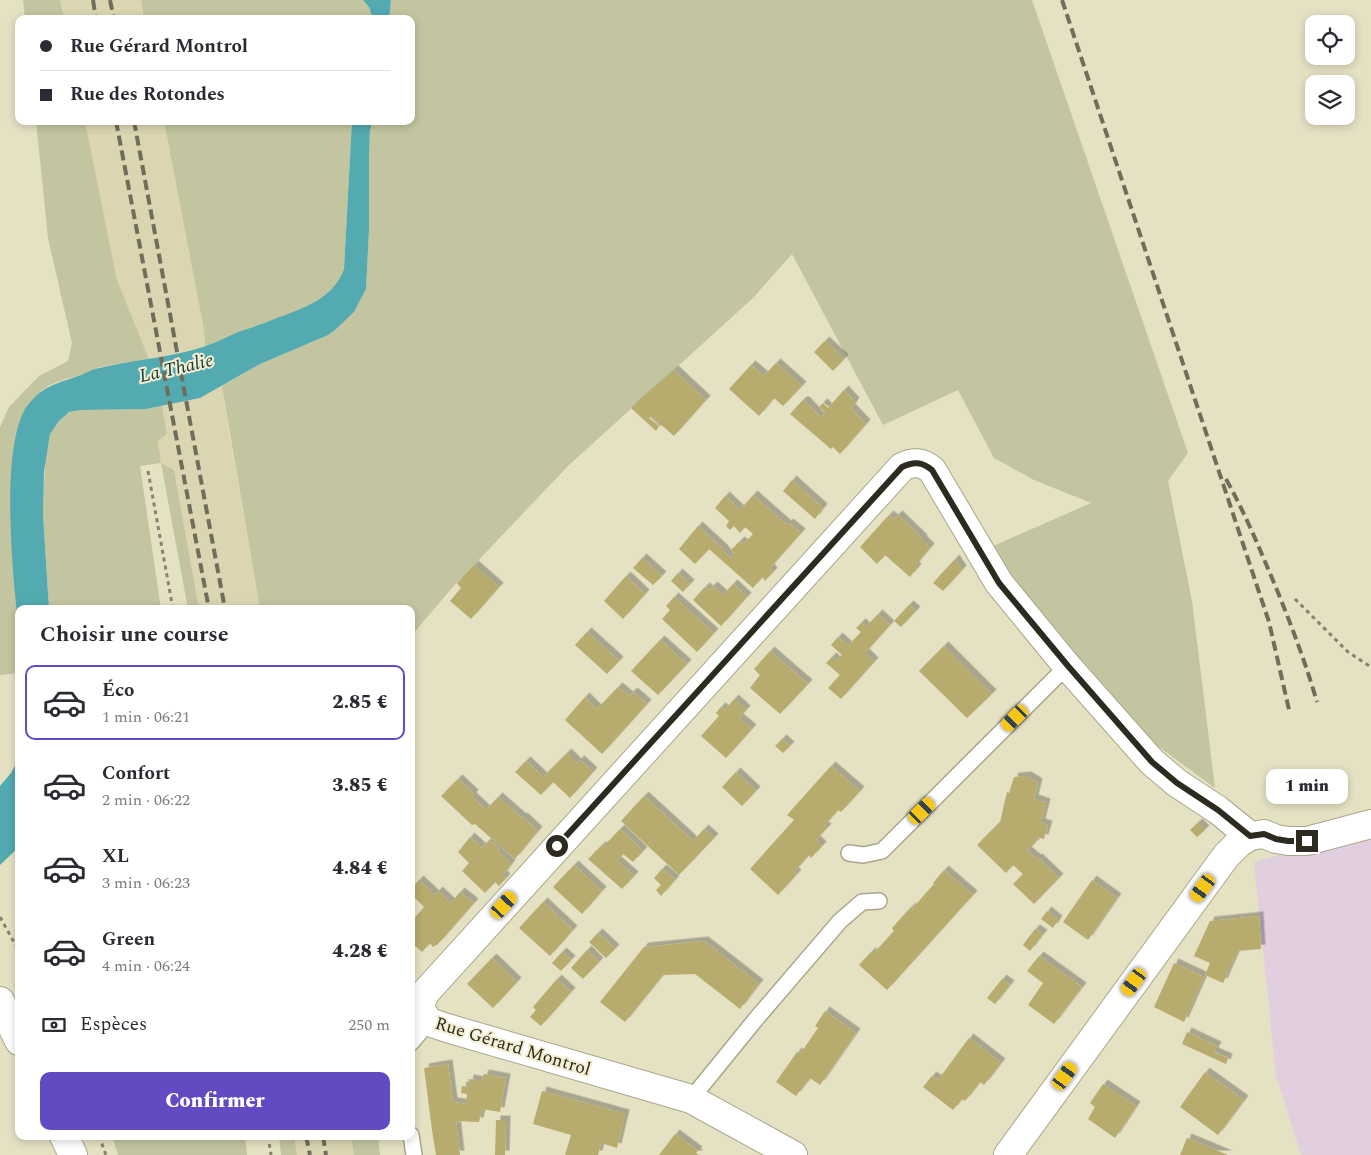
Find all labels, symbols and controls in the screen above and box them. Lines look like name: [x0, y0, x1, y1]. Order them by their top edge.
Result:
map controls: [1305, 15, 1355, 125]
button: locate: [1305, 15, 1355, 65]
text: Rue Gérard Montrol: [70, 32, 248, 61]
button: layers: [1305, 75, 1355, 125]
text: Rue des Rotondes: [70, 80, 225, 109]
water label: La Thalie: [136, 346, 216, 391]
text: Choisir une course: [40, 618, 229, 651]
text: Éco: [102, 676, 134, 705]
icon: car: [42, 680, 87, 725]
text: 2.85 €: [332, 688, 388, 717]
car: [999, 702, 1030, 734]
text: 1 min · 06:21: [102, 705, 190, 729]
text: Confort: [102, 759, 170, 788]
icon: car: [42, 763, 87, 808]
callout: 1 min: [1266, 768, 1348, 804]
text: 3.85 €: [332, 771, 388, 800]
text: 1 min: [1285, 774, 1329, 798]
text: 2 min · 06:22: [102, 788, 190, 812]
car: [906, 795, 937, 827]
route end: [1296, 830, 1318, 852]
route start: [546, 835, 568, 857]
text: XL: [102, 842, 129, 871]
icon: car: [42, 846, 87, 891]
text: 4.84 €: [332, 854, 388, 883]
text: 3 min · 06:23: [102, 871, 190, 895]
car: [1188, 871, 1217, 905]
car: [488, 889, 519, 921]
text: Green: [102, 925, 155, 954]
icon: car: [42, 929, 87, 974]
text: 4.28 €: [332, 937, 388, 966]
text: 4 min · 06:24: [102, 954, 190, 978]
car: [1119, 965, 1148, 999]
text: Espèces: [80, 1010, 147, 1039]
street label: Rue Gérard Montrol: [432, 1010, 594, 1083]
icon: cash: [40, 1011, 68, 1039]
text: 250 m: [348, 1013, 390, 1037]
car: [1050, 1059, 1079, 1093]
button: Confirmer: [40, 1072, 390, 1130]

